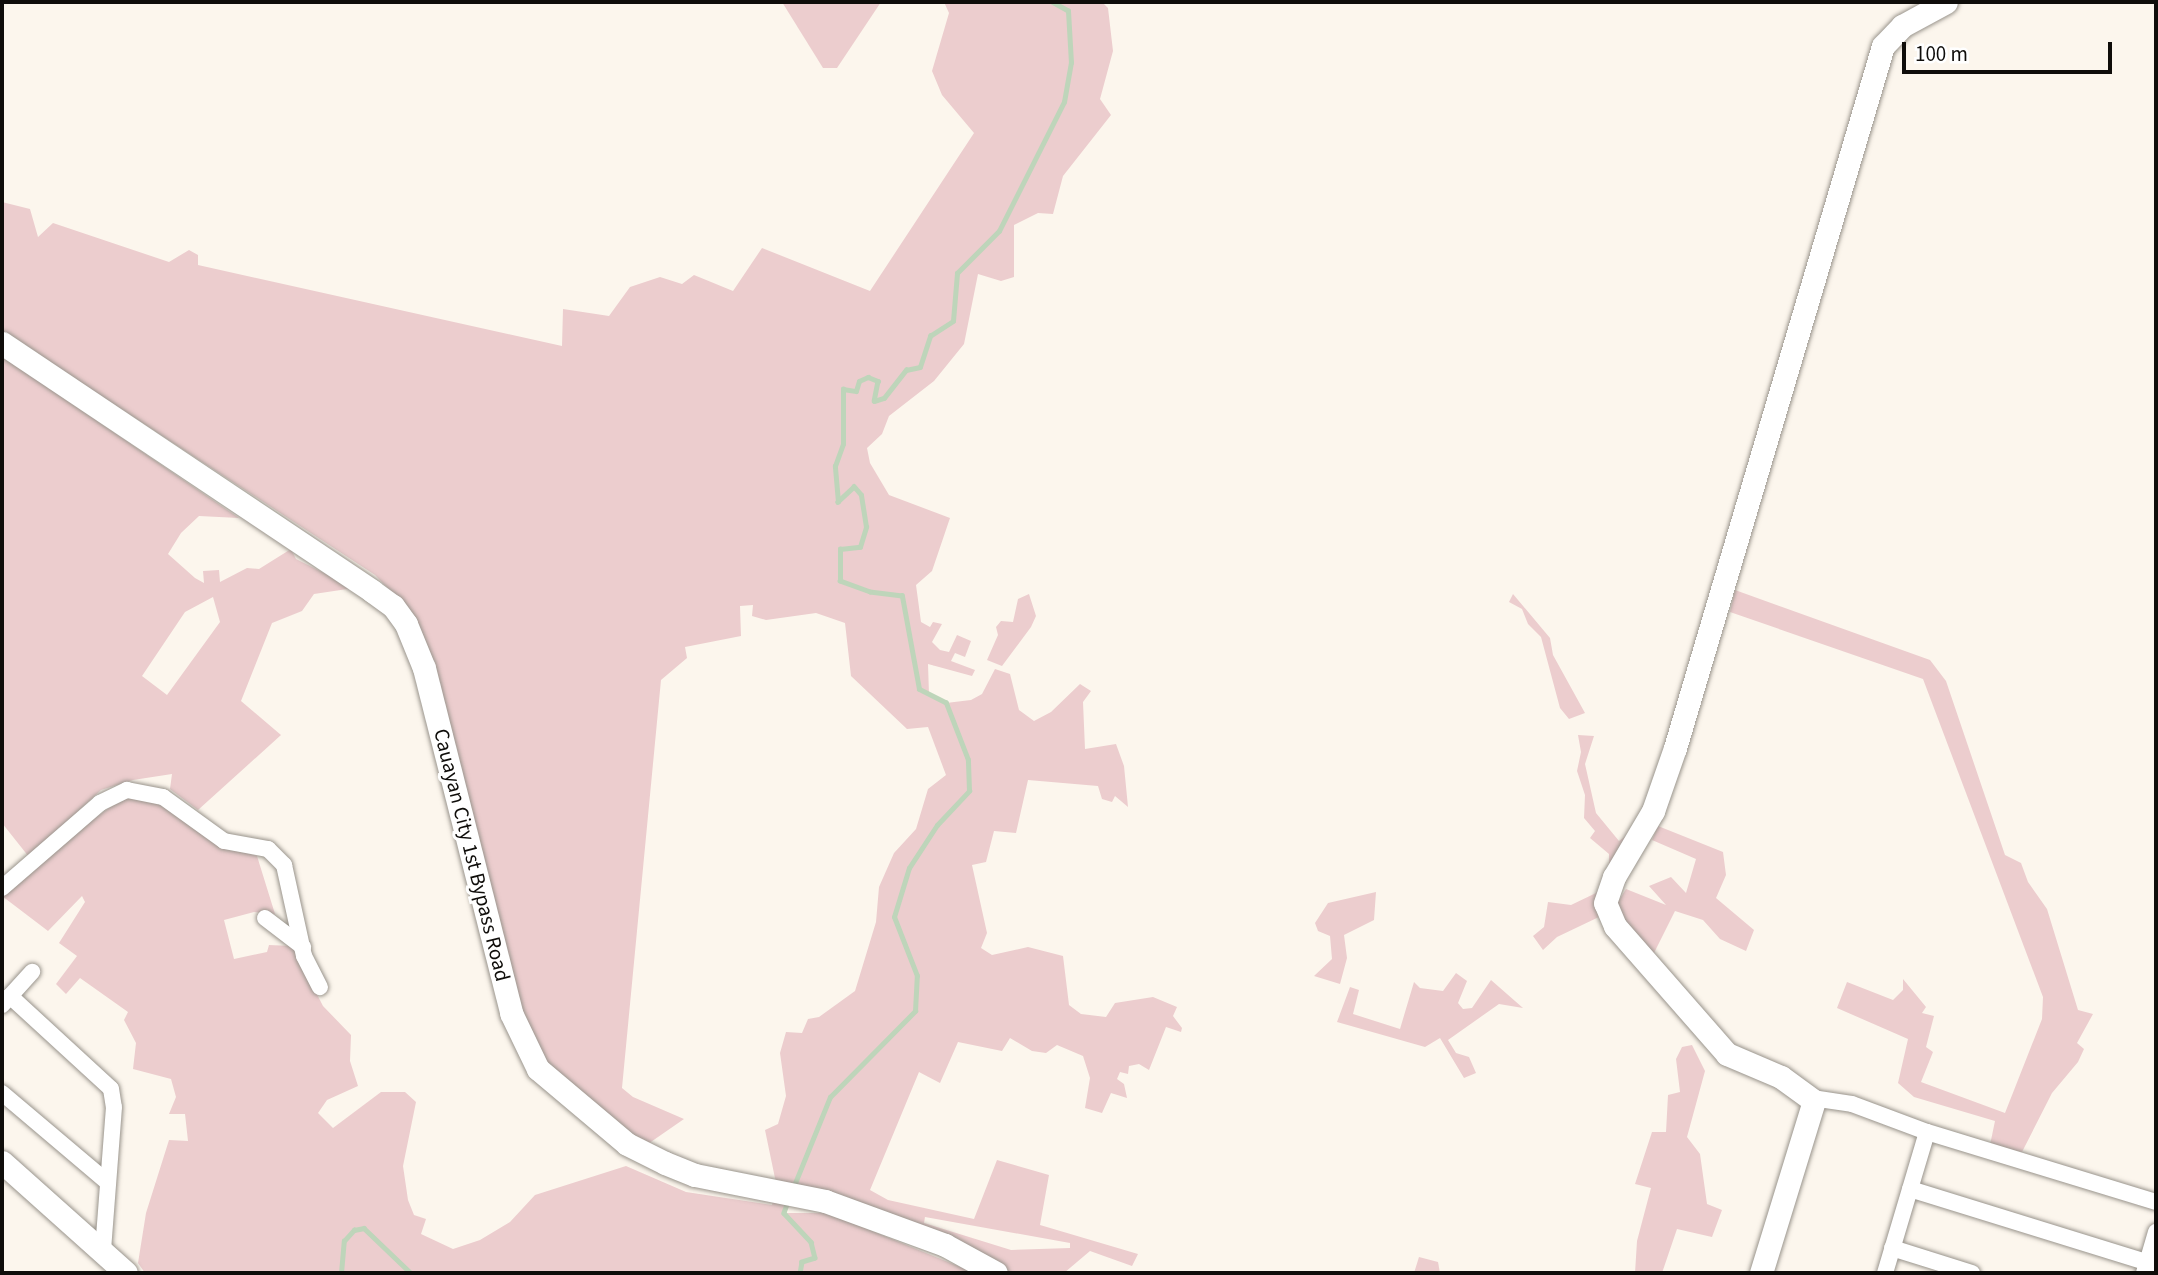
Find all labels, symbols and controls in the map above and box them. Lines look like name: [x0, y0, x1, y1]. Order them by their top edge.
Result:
scale bar: [1906, 28, 2116, 72]
text: 100 m: [1915, 39, 1968, 69]
street label: Cauayan City 1st Bypass Road: [428, 726, 516, 984]

